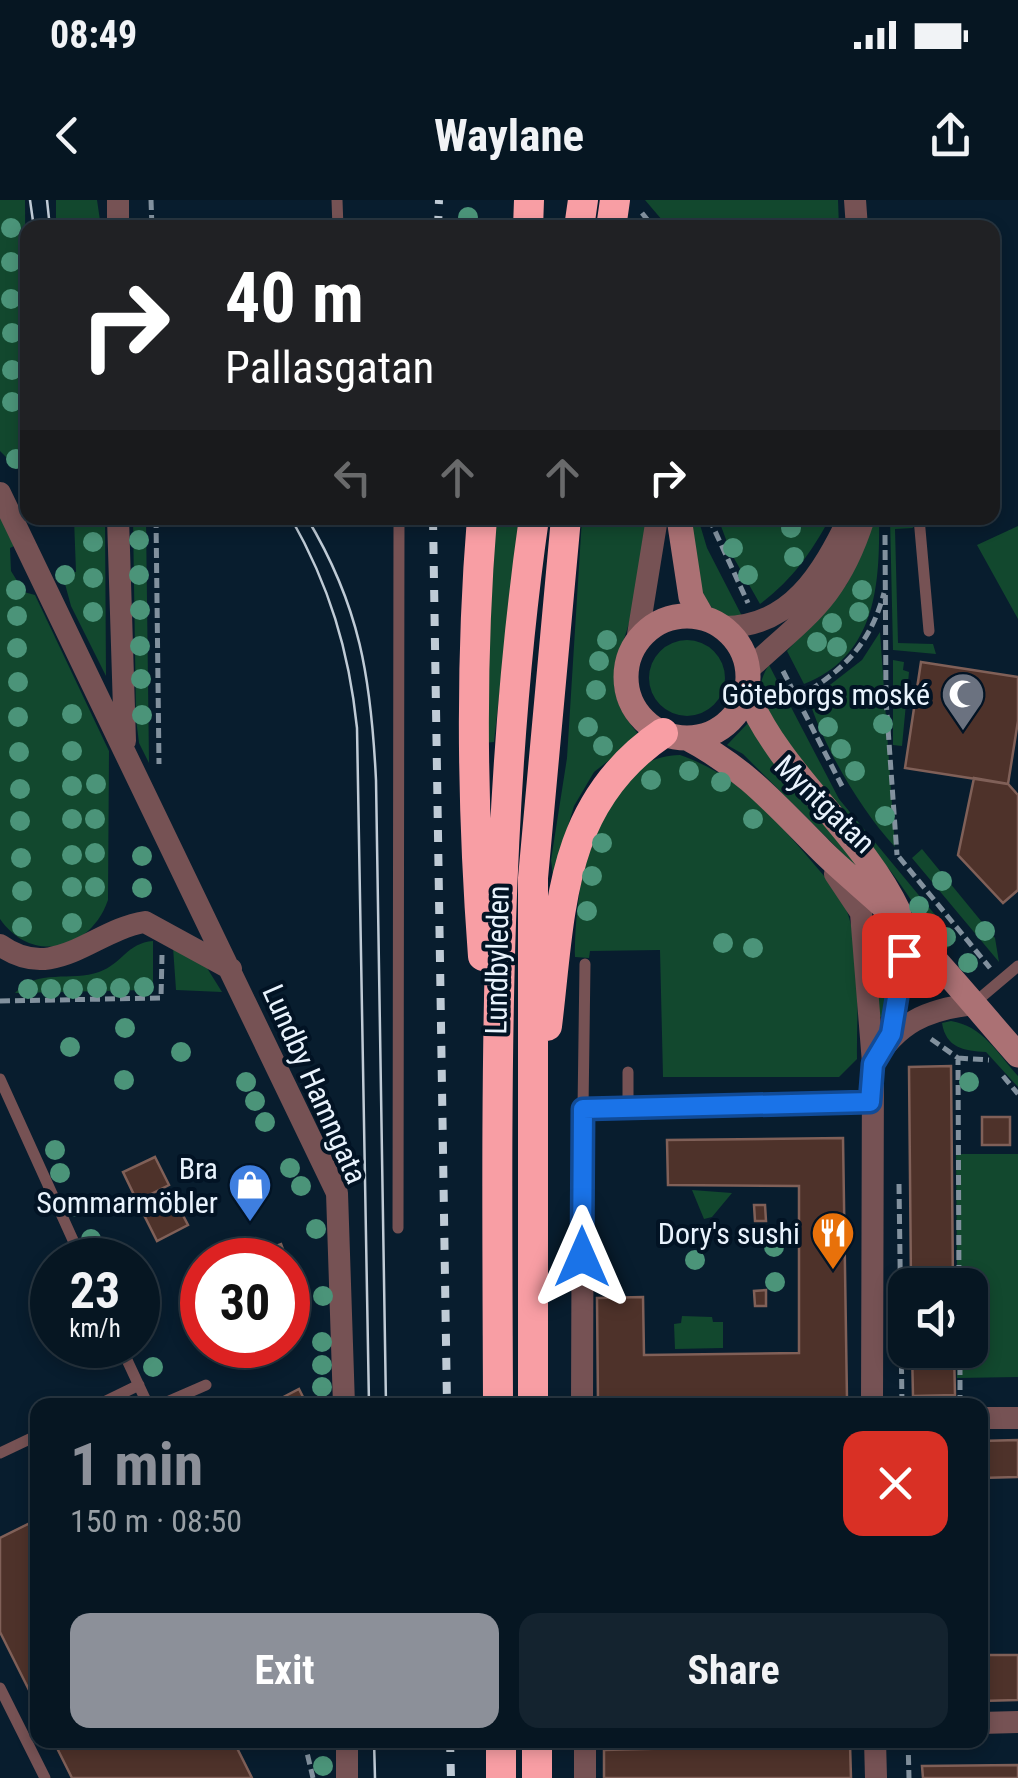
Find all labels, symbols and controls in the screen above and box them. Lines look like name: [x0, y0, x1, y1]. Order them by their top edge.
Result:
text: 08:49: [50, 13, 137, 57]
icon: back: [40, 108, 95, 163]
icon: share: [923, 108, 978, 163]
text: Waylane: [434, 109, 584, 162]
text: 40 m: [225, 257, 364, 339]
icon: right: [60, 260, 190, 390]
text: Pallasgatan: [225, 341, 434, 394]
icon: left: [325, 450, 380, 505]
icon: ahead: [430, 450, 485, 505]
icon: ahead: [535, 450, 590, 505]
icon: right: [640, 450, 695, 505]
mosque icon: Göteborgs moské: [940, 671, 986, 732]
place label: Göteborgs moské: [722, 677, 930, 712]
street label: Myntgatan: [768, 748, 882, 860]
street label: Lundbyleden: [478, 885, 516, 1035]
pin: [862, 913, 947, 998]
icon: arrive: [877, 928, 932, 983]
street label: Lundby Hamngata: [255, 979, 375, 1189]
place label: Bra Sommarmöbler: [36, 1151, 218, 1220]
shop icon: Bra Sommarmöbler: [227, 1162, 273, 1223]
position arrow: [530, 1205, 634, 1309]
restaurant icon: Dory's sushi: [810, 1210, 856, 1271]
place label: Dory's sushi: [658, 1216, 800, 1251]
speed limit sign: 30: [180, 1238, 310, 1368]
text: 23: [70, 1262, 120, 1320]
map controls: [888, 1268, 988, 1368]
button: sound: [888, 1268, 988, 1368]
text: km/h: [69, 1314, 121, 1343]
text: 1 min: [70, 1429, 203, 1500]
button: close: [843, 1431, 948, 1536]
text: 150 m · 08:50: [70, 1502, 242, 1540]
button: Exit: [70, 1613, 499, 1728]
button: Share: [519, 1613, 948, 1728]

